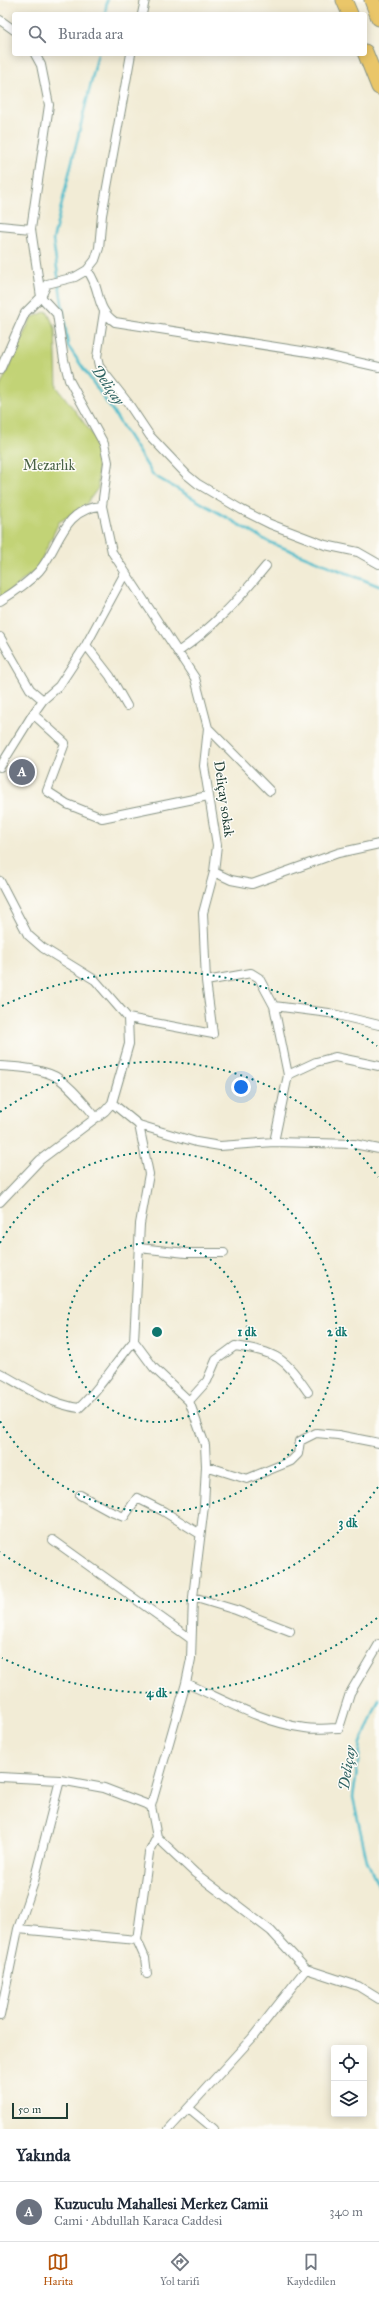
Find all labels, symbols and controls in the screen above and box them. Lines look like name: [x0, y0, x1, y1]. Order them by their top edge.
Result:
search box: [12, 12, 367, 56]
icon: search: [26, 23, 48, 45]
text: Burada ara: [58, 25, 123, 43]
water label: Deliçay: [88, 361, 129, 410]
park label: Mezarlık: [23, 457, 75, 474]
pin: A: [9, 757, 35, 787]
street label: Deliçay sokak: [210, 760, 238, 839]
your location: [231, 1077, 251, 1097]
centre of rings: [150, 1325, 164, 1339]
text: 1 dk: [238, 1325, 257, 1339]
text: 2 dk: [327, 1325, 347, 1339]
text: 3 dk: [339, 1516, 358, 1531]
text: 4 dk: [147, 1686, 168, 1701]
water label: Deliçay: [335, 1743, 360, 1792]
map controls: [331, 2045, 367, 2117]
button: locate: [331, 2045, 367, 2081]
button: layers: [331, 2081, 367, 2117]
scale bar: [12, 2101, 68, 2120]
text: 50 m: [18, 2103, 41, 2116]
text: Yakında: [16, 2145, 70, 2166]
text: Kuzuculu Mahallesi Merkez Camii: [54, 2195, 268, 2213]
text: A: [25, 2204, 33, 2220]
text: 340 m: [329, 2204, 363, 2220]
text: Cami · Abdullah Karaca Caddesi: [54, 2213, 222, 2229]
tab: Harita: [43, 2251, 73, 2288]
tab: Yol tarifi: [160, 2251, 199, 2288]
tab: Kaydedilen: [286, 2251, 336, 2288]

